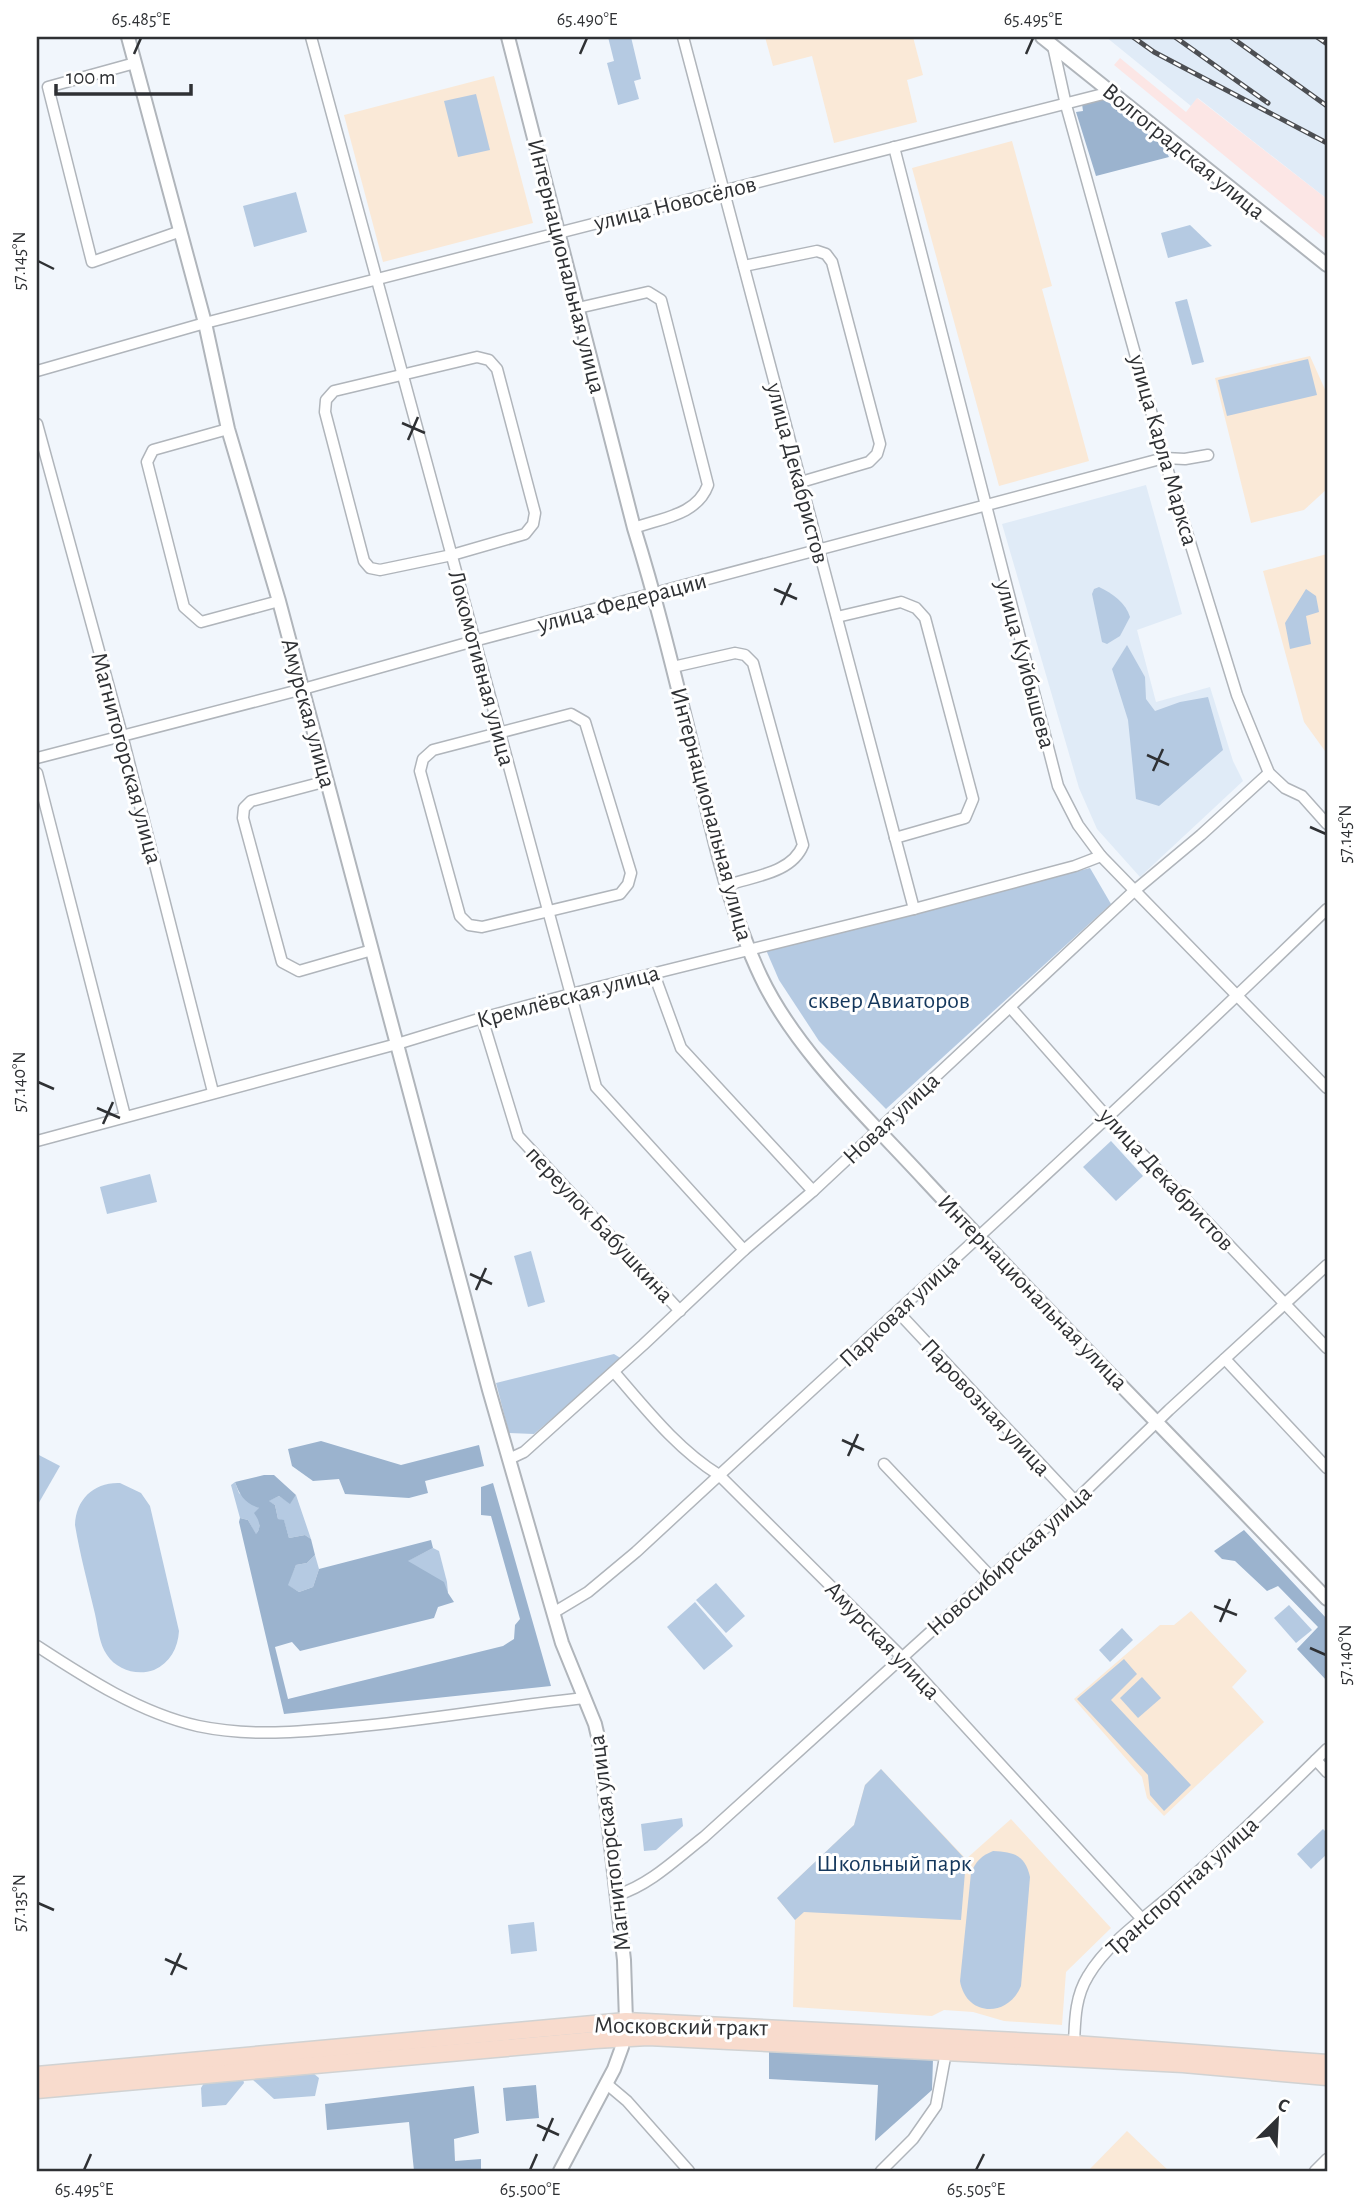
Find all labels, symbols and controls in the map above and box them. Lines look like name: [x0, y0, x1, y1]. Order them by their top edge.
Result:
text: 65.485°E: [112, 11, 171, 29]
text: 65.490°E: [557, 11, 618, 29]
text: 65.495°E: [1004, 11, 1063, 29]
scale bar: [56, 52, 191, 96]
text: 100 m: [66, 67, 116, 88]
street label: Волгоградская улица: [1098, 79, 1269, 224]
street label: Интернациональная улица: [523, 136, 609, 396]
street label: улица Новосёлов: [591, 172, 759, 236]
text: 57.145°N: [11, 231, 29, 291]
street label: улица Карла Маркса: [1124, 351, 1202, 548]
street label: улица Декабристов: [761, 379, 833, 566]
street label: Локомотивная улица: [443, 568, 519, 769]
street label: улица Федерации: [534, 569, 709, 637]
street label: улица Куйбышева: [991, 576, 1059, 751]
street label: Амурская улица: [277, 636, 340, 791]
street label: Магнитогорская улица: [86, 650, 166, 867]
street label: Интернациональная улица: [666, 685, 756, 944]
text: 57.145°N: [1337, 804, 1355, 864]
street label: Кремлёвская улица: [474, 961, 662, 1033]
park label: сквер Авиаторов: [808, 989, 970, 1013]
text: 57.140°N: [11, 1051, 29, 1113]
street label: Новая улица: [839, 1068, 945, 1169]
street label: улица Декабристов: [1093, 1103, 1239, 1256]
street label: переулок Бабушкина: [521, 1142, 678, 1308]
street label: Интернациональная улица: [933, 1190, 1132, 1395]
street label: Парковая улица: [835, 1249, 964, 1372]
street label: Паровозная улица: [916, 1334, 1055, 1481]
street label: Новосибирская улица: [923, 1481, 1097, 1641]
street label: Амурская улица: [820, 1577, 944, 1704]
text: 57.140°N: [1337, 1624, 1355, 1686]
street label: Магнитогорская улица: [585, 1733, 635, 1952]
street label: Транспортная улица: [1102, 1812, 1263, 1961]
park label: Школьный парк: [816, 1852, 972, 1876]
text: 57.135°N: [11, 1874, 29, 1932]
street label: Московский тракт: [594, 2013, 769, 2041]
north arrow: [1242, 2086, 1312, 2156]
text: С: [1275, 2095, 1292, 2117]
text: 65.495°E: [55, 2181, 114, 2199]
text: 65.500°E: [500, 2181, 561, 2199]
text: 65.505°E: [947, 2181, 1006, 2199]

